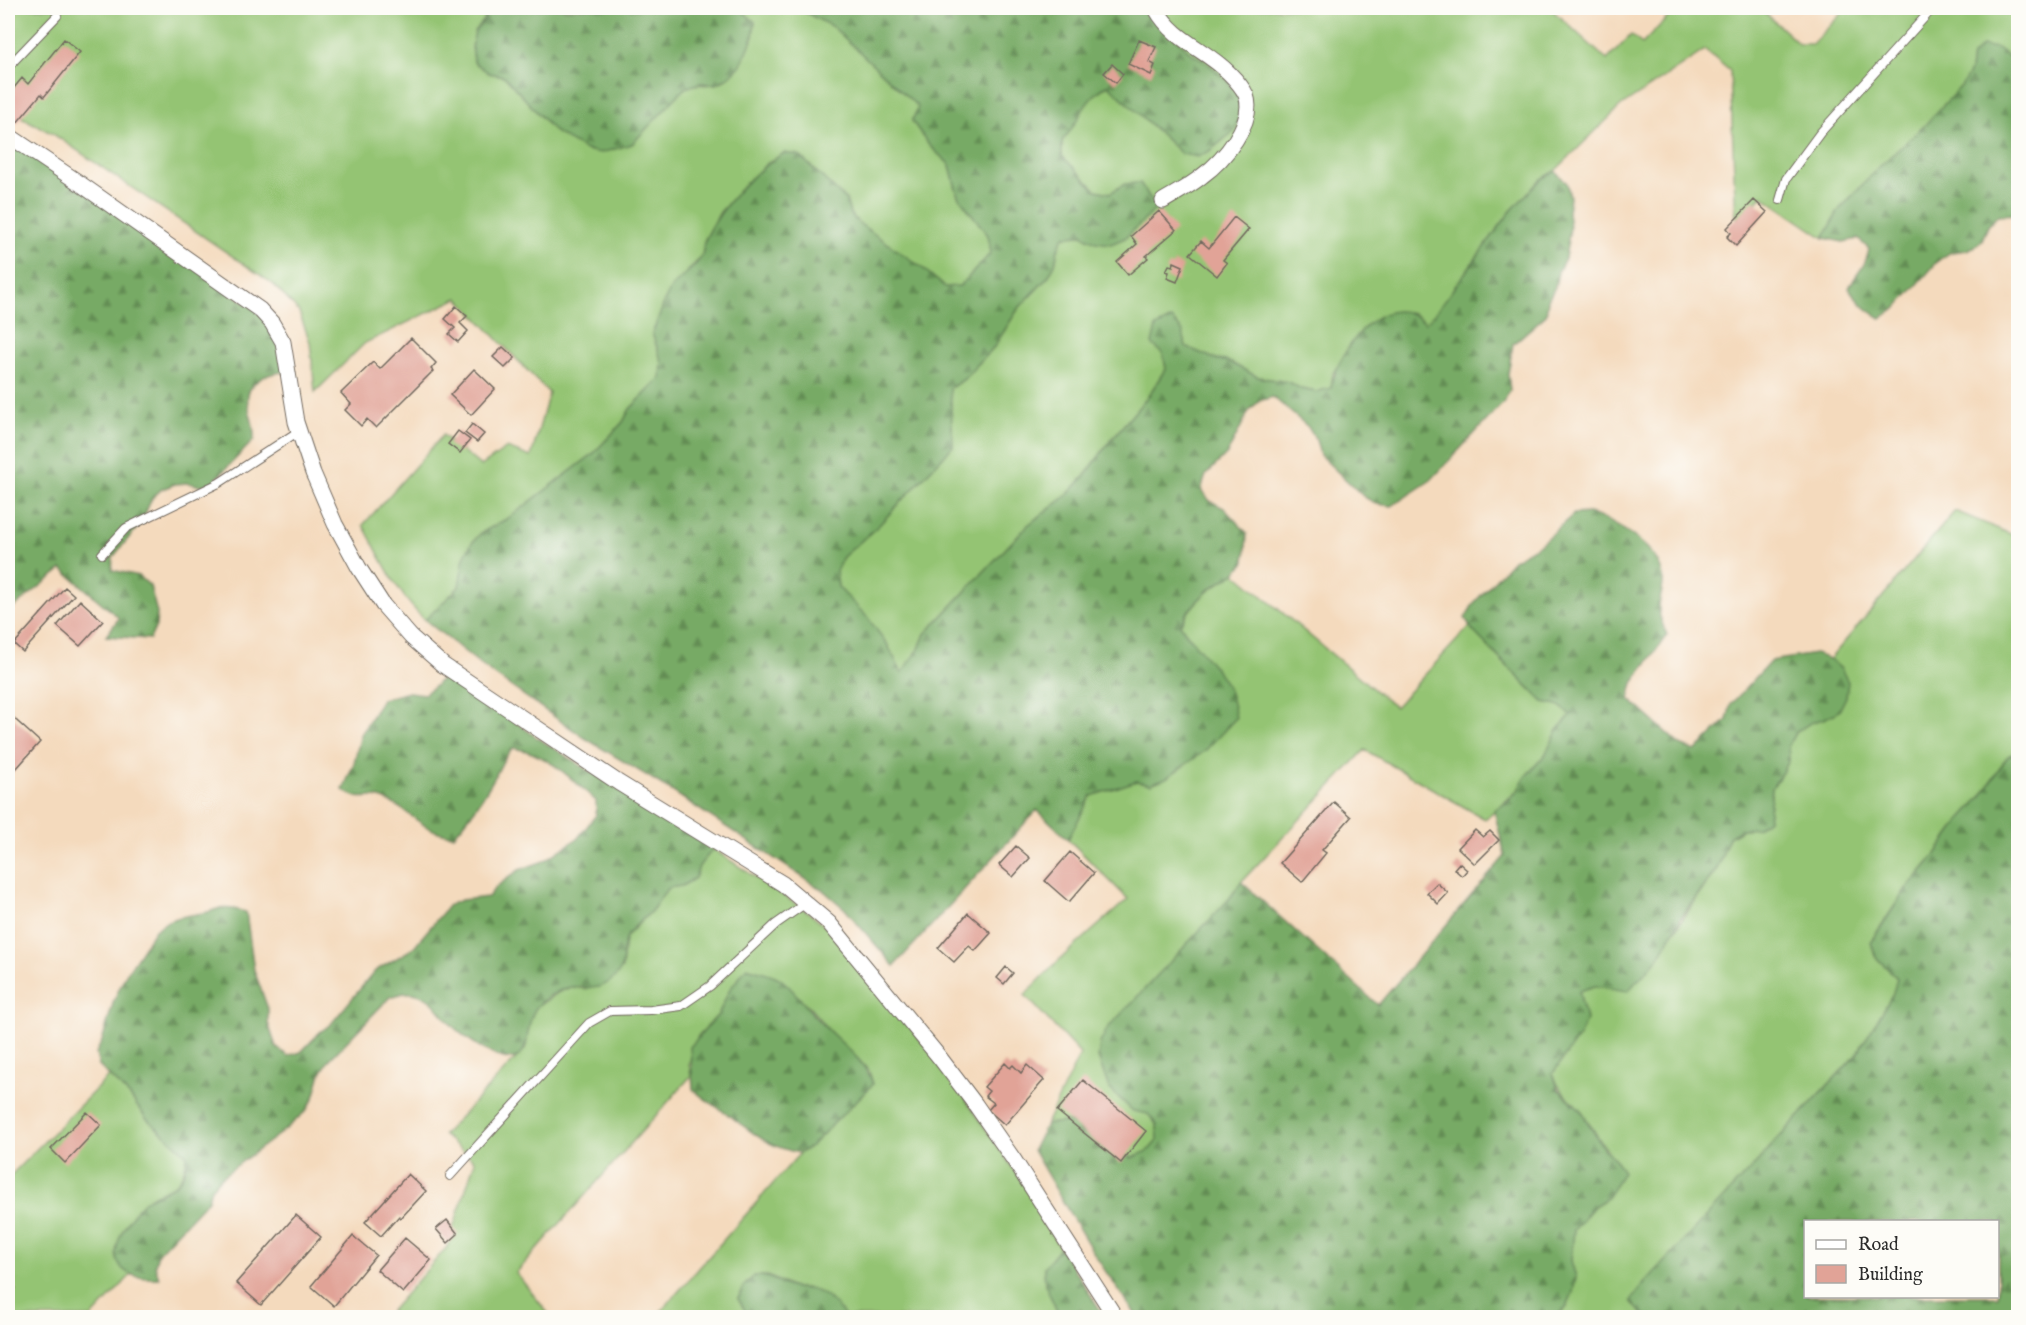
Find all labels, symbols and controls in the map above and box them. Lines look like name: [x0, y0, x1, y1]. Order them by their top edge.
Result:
legend: [1804, 1220, 1999, 1298]
text: Road: [1858, 1234, 1899, 1257]
text: Building: [1858, 1264, 1923, 1287]

